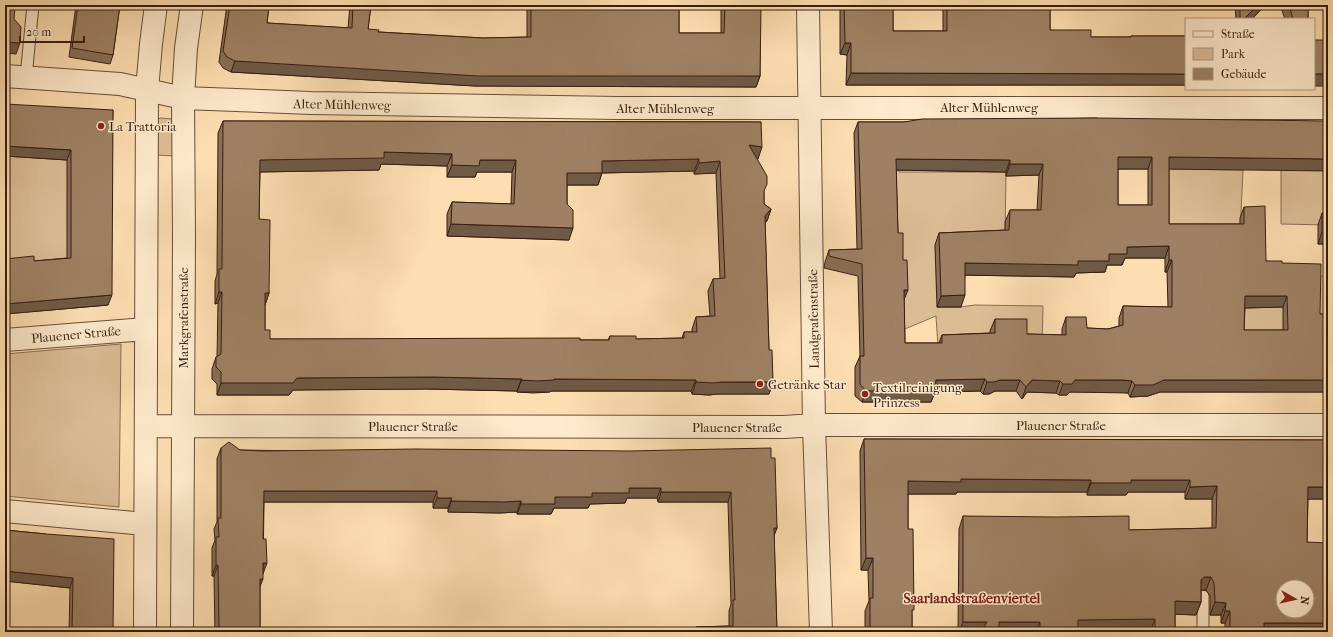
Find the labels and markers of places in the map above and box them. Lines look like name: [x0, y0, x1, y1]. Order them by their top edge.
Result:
place label: La Trattoria: [109, 119, 177, 134]
marker: La Trattoria: [96, 121, 106, 131]
place label: Getränke Star: [768, 377, 846, 392]
marker: Getränke Star: [755, 379, 765, 389]
place label: Textilreinigung Prinzess: [873, 380, 963, 410]
marker: Textilreinigung Prinzess: [860, 389, 870, 399]

